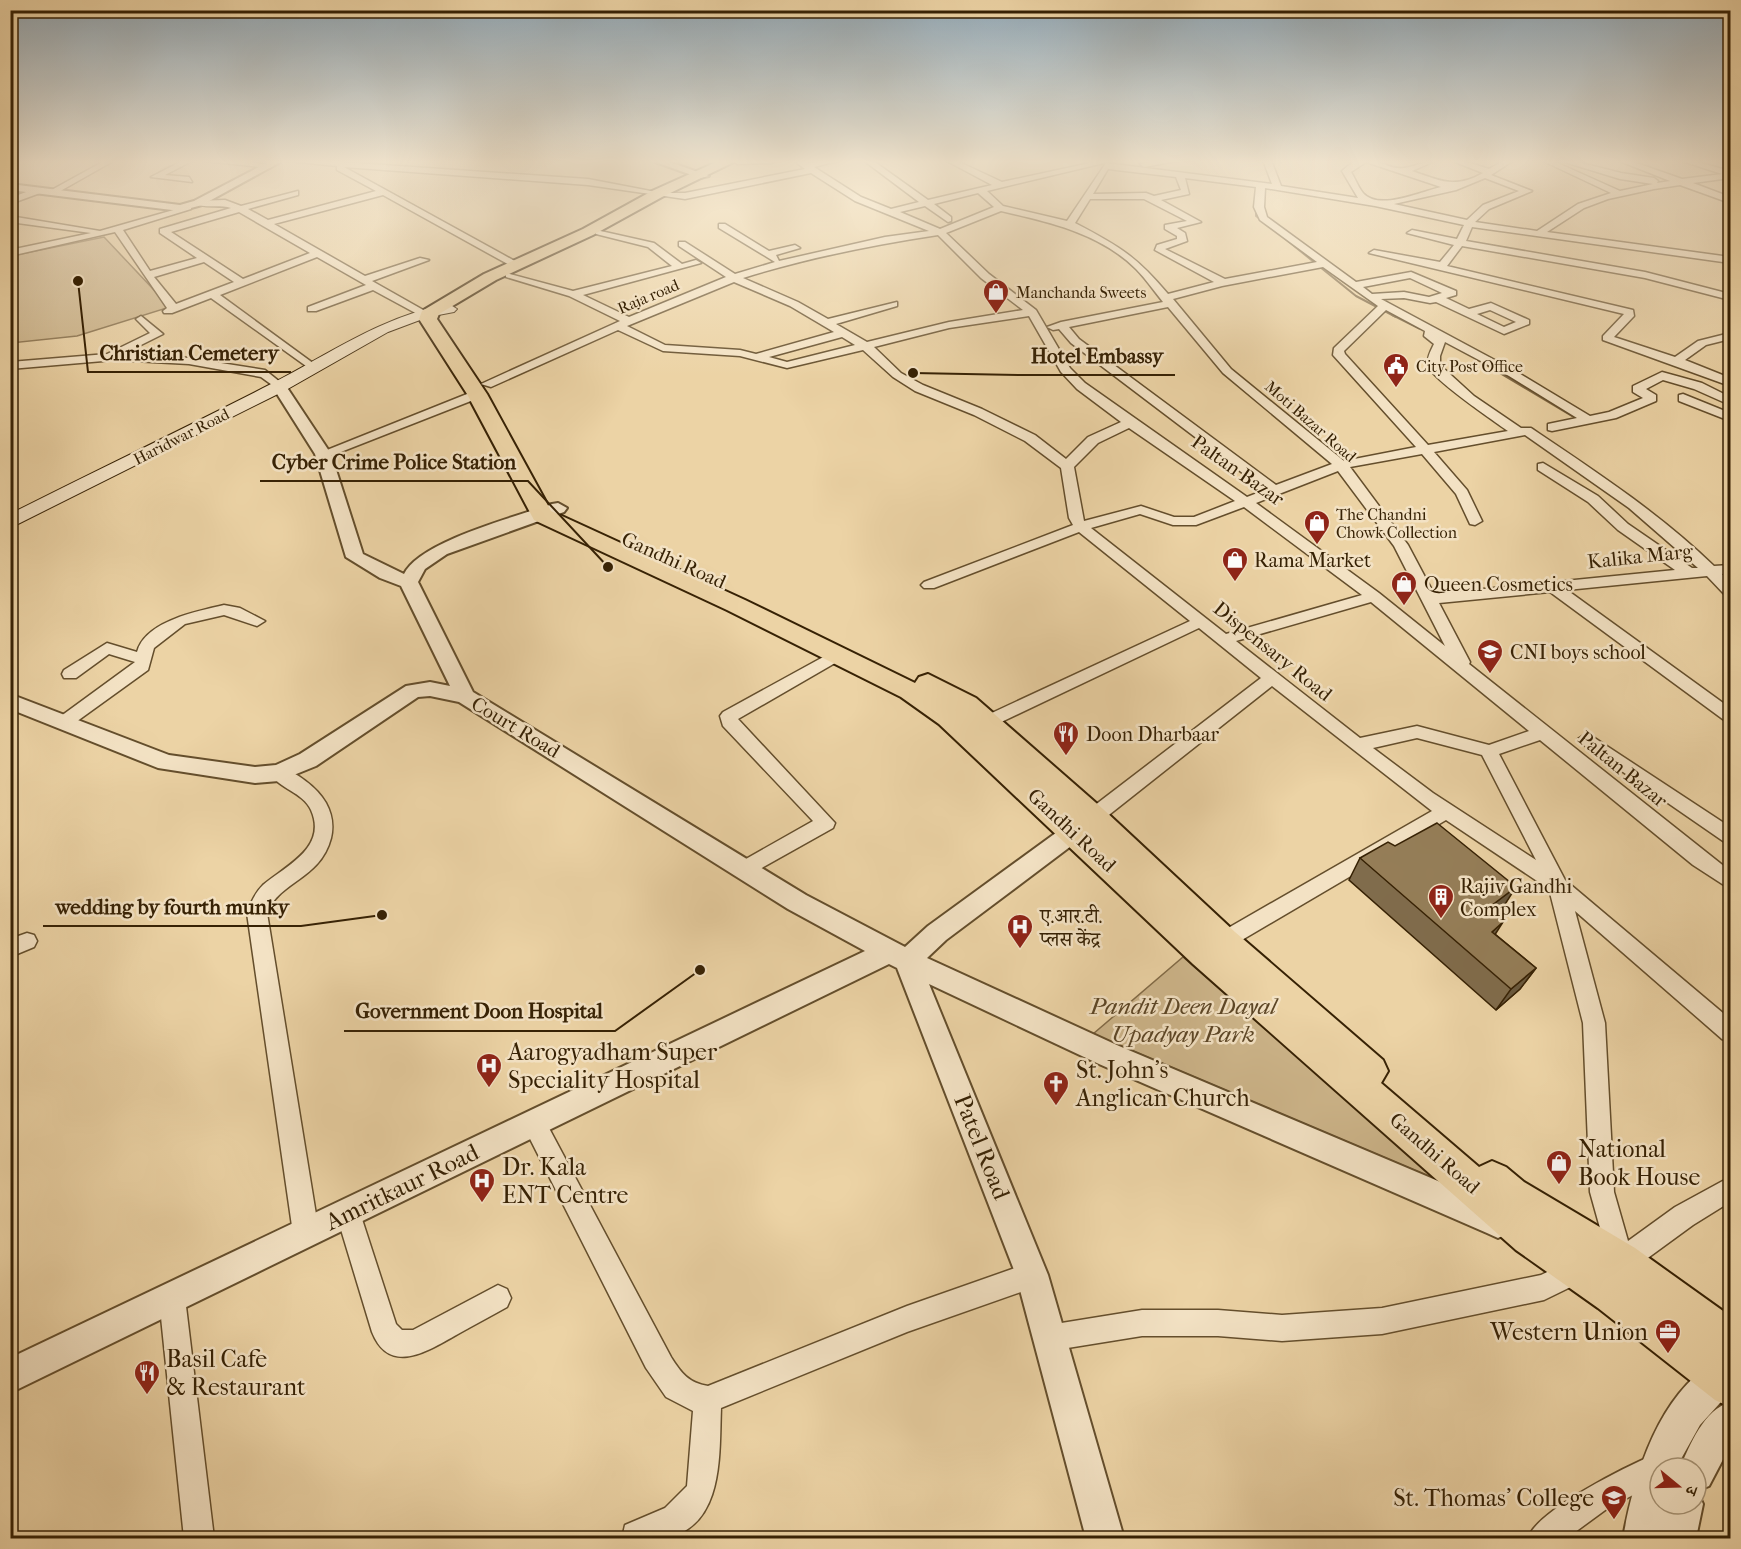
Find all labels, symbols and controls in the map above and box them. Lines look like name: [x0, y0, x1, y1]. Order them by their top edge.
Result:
street label: Raja road: [615, 275, 682, 318]
shop icon: Manchanda Sweets: [981, 277, 1011, 315]
place label: Manchanda Sweets: [1016, 283, 1146, 302]
callout: Christian Cemetery: [88, 333, 291, 372]
callout: Hotel Embassy: [1019, 336, 1175, 375]
text: Christian Cemetery: [99, 341, 280, 365]
text: Hotel Embassy: [1031, 344, 1165, 368]
public building icon: City Post Office: [1381, 351, 1411, 389]
place label: City Post Office: [1416, 357, 1523, 376]
street label: Moti Bazar Road: [1261, 377, 1360, 466]
street label: Haridwar Road: [130, 404, 233, 469]
street label: Paltan Bazar: [1187, 430, 1289, 511]
callout: Cyber Crime Police Station: [260, 442, 528, 481]
text: Cyber Crime Police Station: [272, 450, 517, 474]
place label: The Chandni Chowk Collection: [1336, 505, 1458, 542]
shop icon: The Chandni Chowk Collection: [1302, 508, 1332, 546]
street label: Gandhi Road: [618, 527, 731, 594]
street label: Kalika Marg: [1586, 539, 1694, 573]
shop icon: Rama Market: [1220, 545, 1250, 583]
place label: Rama Market: [1254, 549, 1371, 572]
shop icon: Queen Cosmetics: [1389, 569, 1419, 607]
place label: Queen Cosmetics: [1424, 573, 1573, 596]
street label: Dispensary Road: [1209, 597, 1337, 707]
school or university icon: CNI boys school: [1475, 637, 1505, 675]
place label: CNI boys school: [1510, 641, 1646, 664]
street label: Court Road: [467, 692, 565, 763]
restaurant icon: Doon Dharbaar: [1051, 719, 1081, 757]
place label: Doon Dharbaar: [1086, 723, 1220, 746]
street label: Paltan Bazar: [1574, 727, 1672, 813]
street label: Gandhi Road: [1023, 784, 1121, 878]
place label: Rajiv Gandhi Complex: [1460, 875, 1572, 921]
building icon: Rajiv Gandhi Complex: [1426, 882, 1456, 920]
callout: wedding by fourth munky: [43, 887, 301, 926]
text: wedding by fourth munky: [54, 895, 291, 919]
place label: ए.आर.टी. प्लस केंद्र: [1039, 904, 1103, 951]
hospital icon: ए.आर.टी. प्लस केंद्र: [1005, 912, 1035, 950]
callout: Government Doon Hospital: [344, 992, 615, 1031]
park label: Pandit Deen Dayal Upadyay Park: [1089, 992, 1279, 1048]
text: Government Doon Hospital: [355, 999, 603, 1023]
place label: Aarogyadham Super Speciality Hospital: [507, 1038, 718, 1094]
hospital icon: Aarogyadham Super Speciality Hospital: [474, 1051, 504, 1089]
place label: St. John's Anglican Church: [1075, 1056, 1250, 1112]
church icon: St. John's Anglican Church: [1041, 1069, 1071, 1107]
street label: Patel Road: [948, 1090, 1016, 1205]
street label: Gandhi Road: [1385, 1108, 1485, 1199]
place label: National Book House: [1578, 1135, 1700, 1191]
street label: Amritkaur Road: [320, 1137, 484, 1237]
shop icon: National Book House: [1544, 1148, 1574, 1186]
place label: Dr. Kala ENT Centre: [502, 1153, 629, 1209]
hospital icon: Dr. Kala ENT Centre: [467, 1166, 497, 1204]
office icon: Western Union: [1653, 1317, 1683, 1355]
place label: Western Union: [1489, 1318, 1648, 1346]
place label: Basil Cafe & Restaurant: [166, 1345, 306, 1401]
restaurant icon: Basil Cafe & Restaurant: [132, 1358, 162, 1396]
north arrow: [1648, 1456, 1708, 1516]
school or university icon: St. Thomas' College: [1599, 1483, 1629, 1521]
text: उ: [1681, 1483, 1702, 1499]
place label: St. Thomas' College: [1393, 1484, 1594, 1512]

